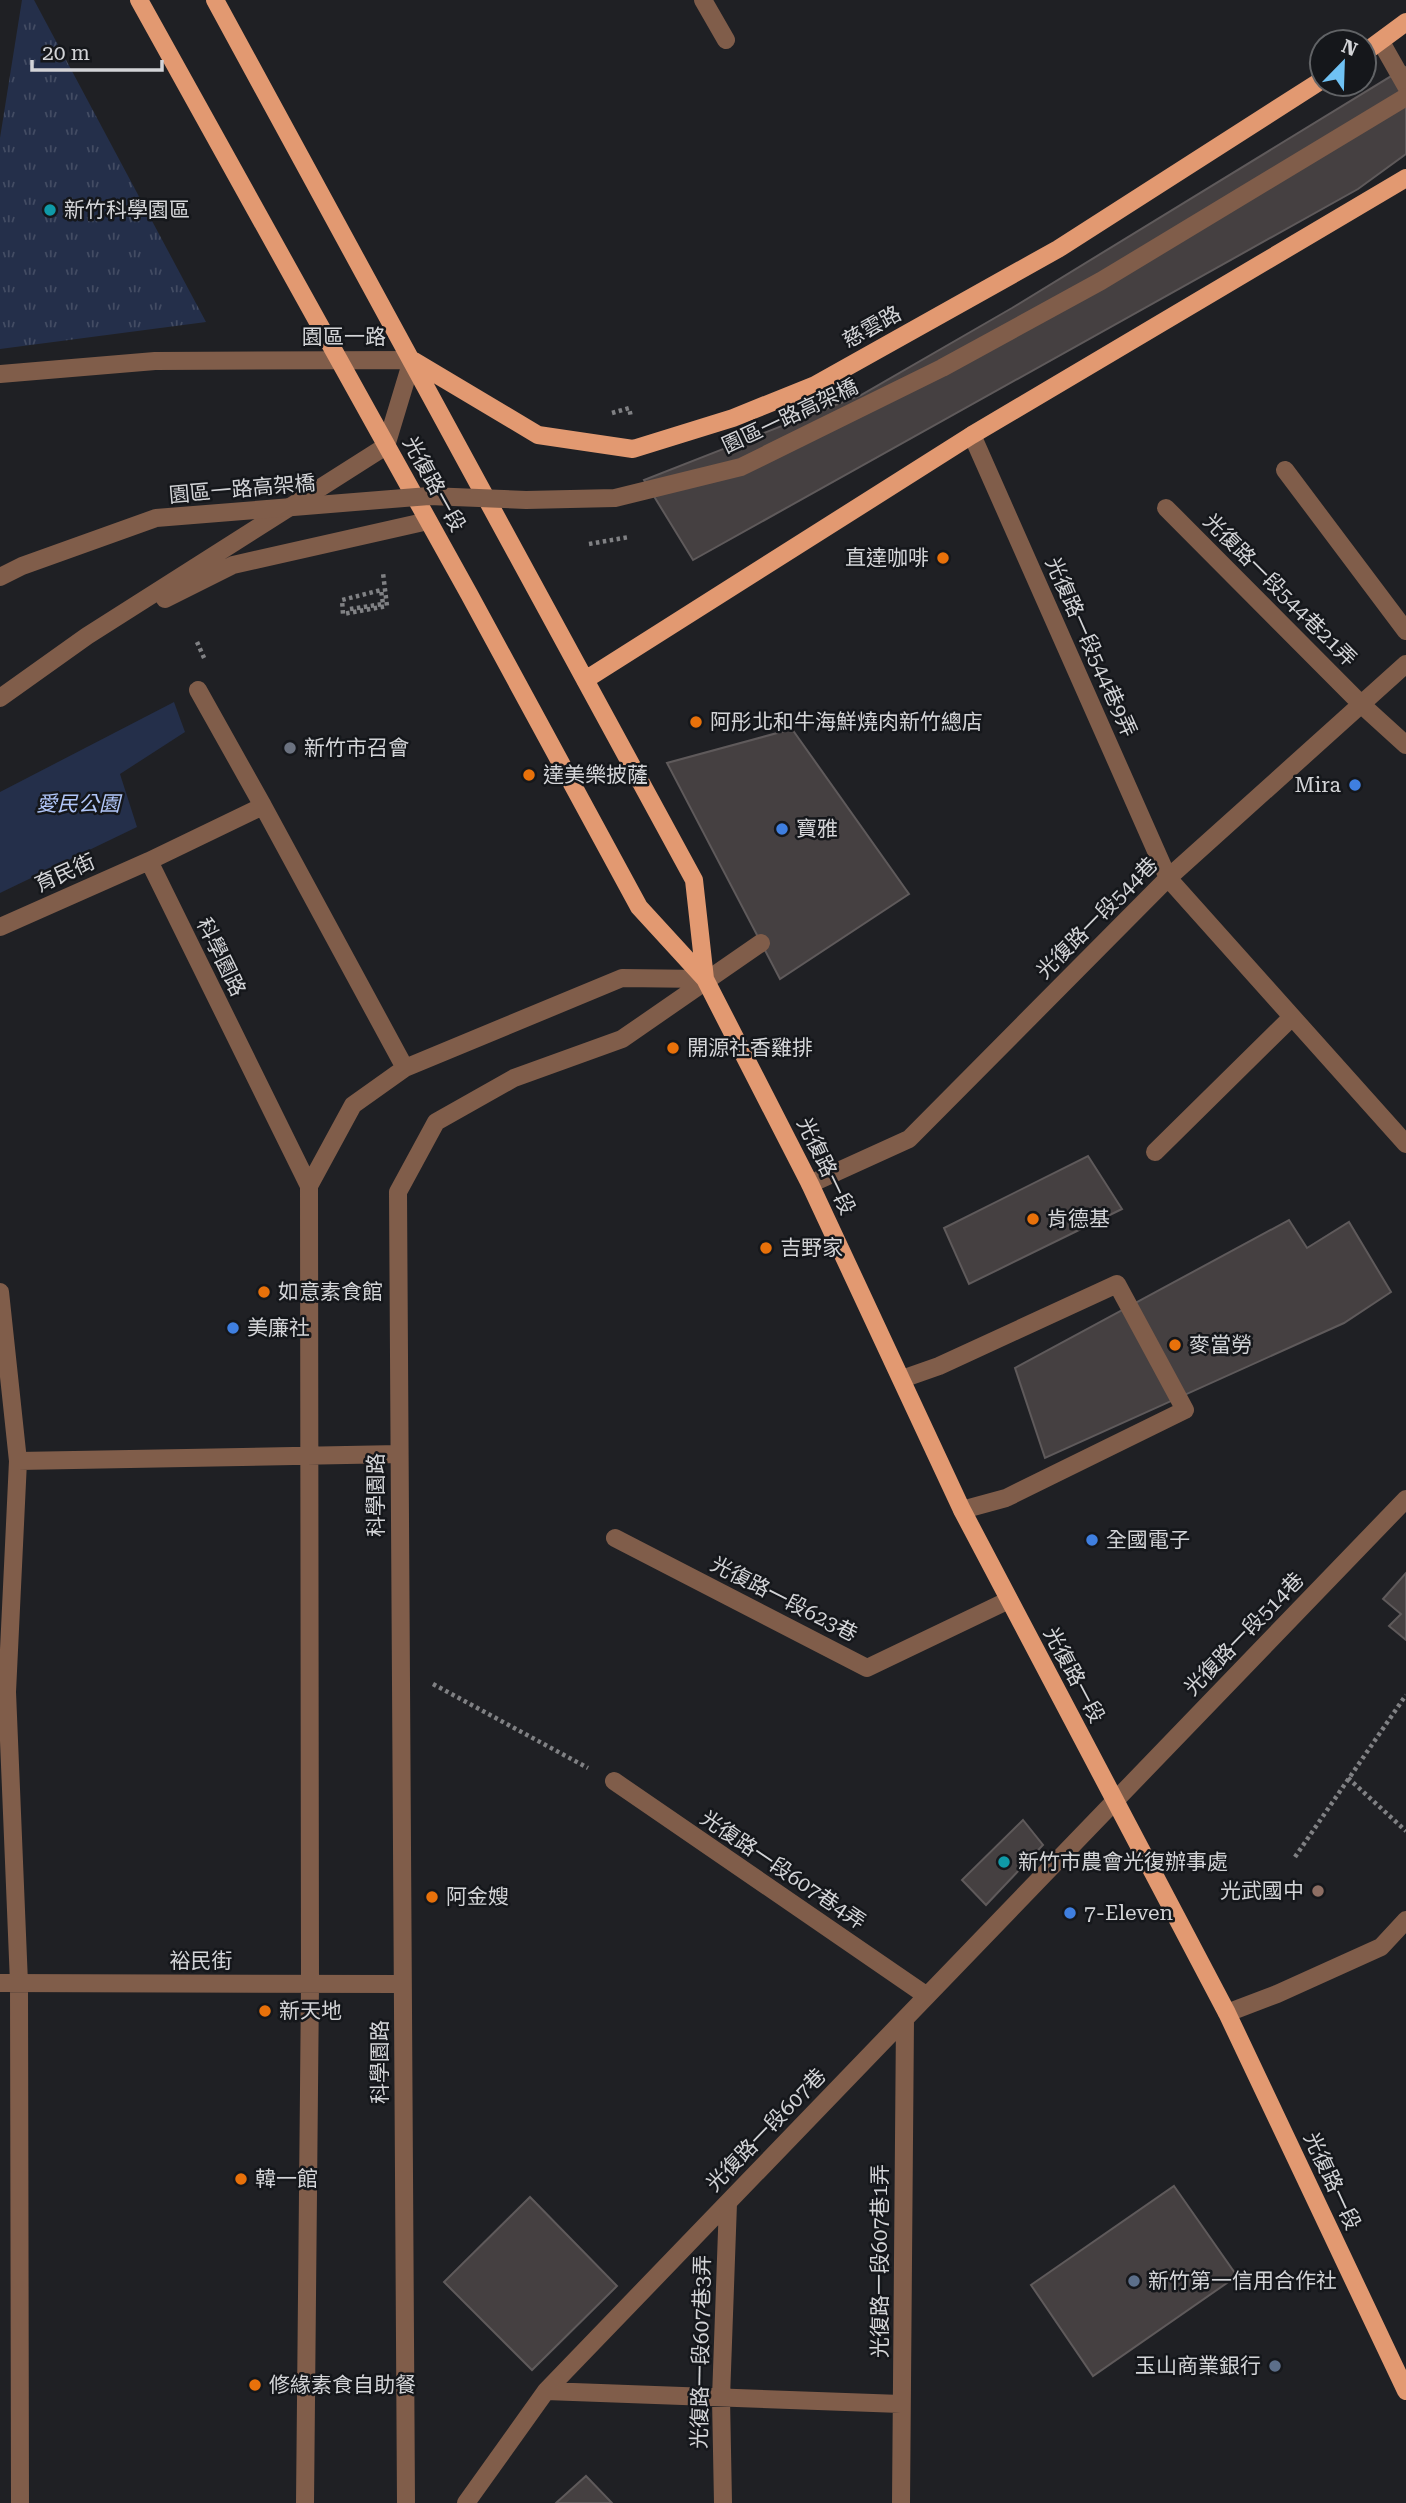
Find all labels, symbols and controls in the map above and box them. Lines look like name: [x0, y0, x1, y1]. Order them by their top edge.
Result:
scale bar: [32, 28, 161, 72]
north arrow: [1308, 28, 1378, 98]
text: N: [1338, 34, 1361, 61]
text: 20 m: [42, 41, 90, 65]
place label: 新竹科學園區: [64, 198, 190, 222]
marker: 新竹科學園區: [42, 202, 58, 218]
street label: 慈雲路: [839, 301, 905, 353]
street label: 園區一路: [302, 325, 386, 349]
street label: 園區一路高架橋: [718, 374, 862, 458]
street label: 光復路一段: [398, 432, 470, 536]
street label: 園區一路高架橋: [168, 471, 316, 507]
street label: 光復路一段544巷21弄: [1199, 509, 1361, 671]
place label: 直達咖啡: [845, 546, 929, 570]
marker: 直達咖啡: [935, 550, 951, 566]
street label: 光復路一段544巷9弄: [1041, 553, 1141, 741]
place label: 阿彤北和牛海鮮燒肉新竹總店: [710, 710, 983, 734]
marker: 阿彤北和牛海鮮燒肉新竹總店: [688, 714, 704, 730]
place label: 新竹市召會: [304, 736, 409, 760]
marker: 新竹市召會: [282, 740, 298, 756]
place label: 達美樂披薩: [543, 763, 648, 787]
marker: 達美樂披薩: [521, 767, 537, 783]
place label: Mira: [1294, 773, 1342, 797]
marker: Mira: [1347, 777, 1363, 793]
park label: 愛民公園: [36, 792, 123, 816]
place label: 寶雅: [796, 817, 838, 841]
marker: 寶雅: [774, 821, 790, 837]
street label: 育民街: [31, 849, 99, 897]
street label: 光復路一段544巷: [1031, 852, 1163, 984]
street label: 科學園路: [192, 914, 250, 1000]
place label: 開源社香雞排: [687, 1036, 813, 1060]
marker: 開源社香雞排: [665, 1040, 681, 1056]
street label: 光復路一段: [792, 1114, 860, 1218]
place label: 肯德基: [1047, 1207, 1110, 1231]
marker: 肯德基: [1025, 1211, 1041, 1227]
place label: 吉野家: [780, 1236, 843, 1260]
marker: 吉野家: [758, 1240, 774, 1256]
place label: 如意素食館: [278, 1280, 383, 1304]
marker: 如意素食館: [256, 1284, 272, 1300]
place label: 美廉社: [247, 1316, 310, 1340]
marker: 美廉社: [225, 1320, 241, 1336]
place label: 麥當勞: [1189, 1333, 1252, 1357]
marker: 麥當勞: [1167, 1337, 1183, 1353]
street label: 科學園路: [364, 1453, 388, 1537]
place label: 全國電子: [1106, 1528, 1190, 1552]
marker: 全國電子: [1084, 1532, 1100, 1548]
street label: 光復路一段623巷: [707, 1552, 861, 1646]
street label: 光復路一段514巷: [1179, 1568, 1309, 1700]
street label: 光復路一段: [1039, 1623, 1109, 1727]
street label: 光復路一段607巷4弄: [696, 1806, 870, 1934]
place label: 新竹市農會光復辦事處: [1018, 1850, 1228, 1874]
marker: 新竹市農會光復辦事處: [996, 1854, 1012, 1870]
place label: 光武國中: [1220, 1879, 1304, 1903]
marker: 光武國中: [1310, 1883, 1326, 1899]
place label: 阿金嫂: [446, 1885, 509, 1909]
marker: 阿金嫂: [424, 1889, 440, 1905]
place label: 7-Eleven: [1084, 1901, 1174, 1925]
marker: 7-Eleven: [1062, 1905, 1078, 1921]
street label: 裕民街: [170, 1949, 233, 1973]
place label: 新天地: [279, 1999, 342, 2023]
marker: 新天地: [257, 2003, 273, 2019]
street label: 科學園路: [368, 2020, 392, 2104]
street label: 光復路一段607巷: [701, 2064, 831, 2196]
street label: 光復路一段: [1299, 2128, 1365, 2234]
street label: 光復路一段607巷1弄: [868, 2164, 892, 2358]
place label: 韓一館: [255, 2167, 318, 2191]
marker: 韓一館: [233, 2171, 249, 2187]
street label: 光復路一段607巷3弄: [687, 2255, 715, 2449]
place label: 新竹第一信用合作社: [1148, 2269, 1337, 2293]
marker: 新竹第一信用合作社: [1126, 2273, 1142, 2289]
place label: 玉山商業銀行: [1135, 2354, 1261, 2378]
marker: 玉山商業銀行: [1267, 2358, 1283, 2374]
place label: 修緣素食自助餐: [269, 2373, 416, 2397]
marker: 修緣素食自助餐: [247, 2377, 263, 2393]

